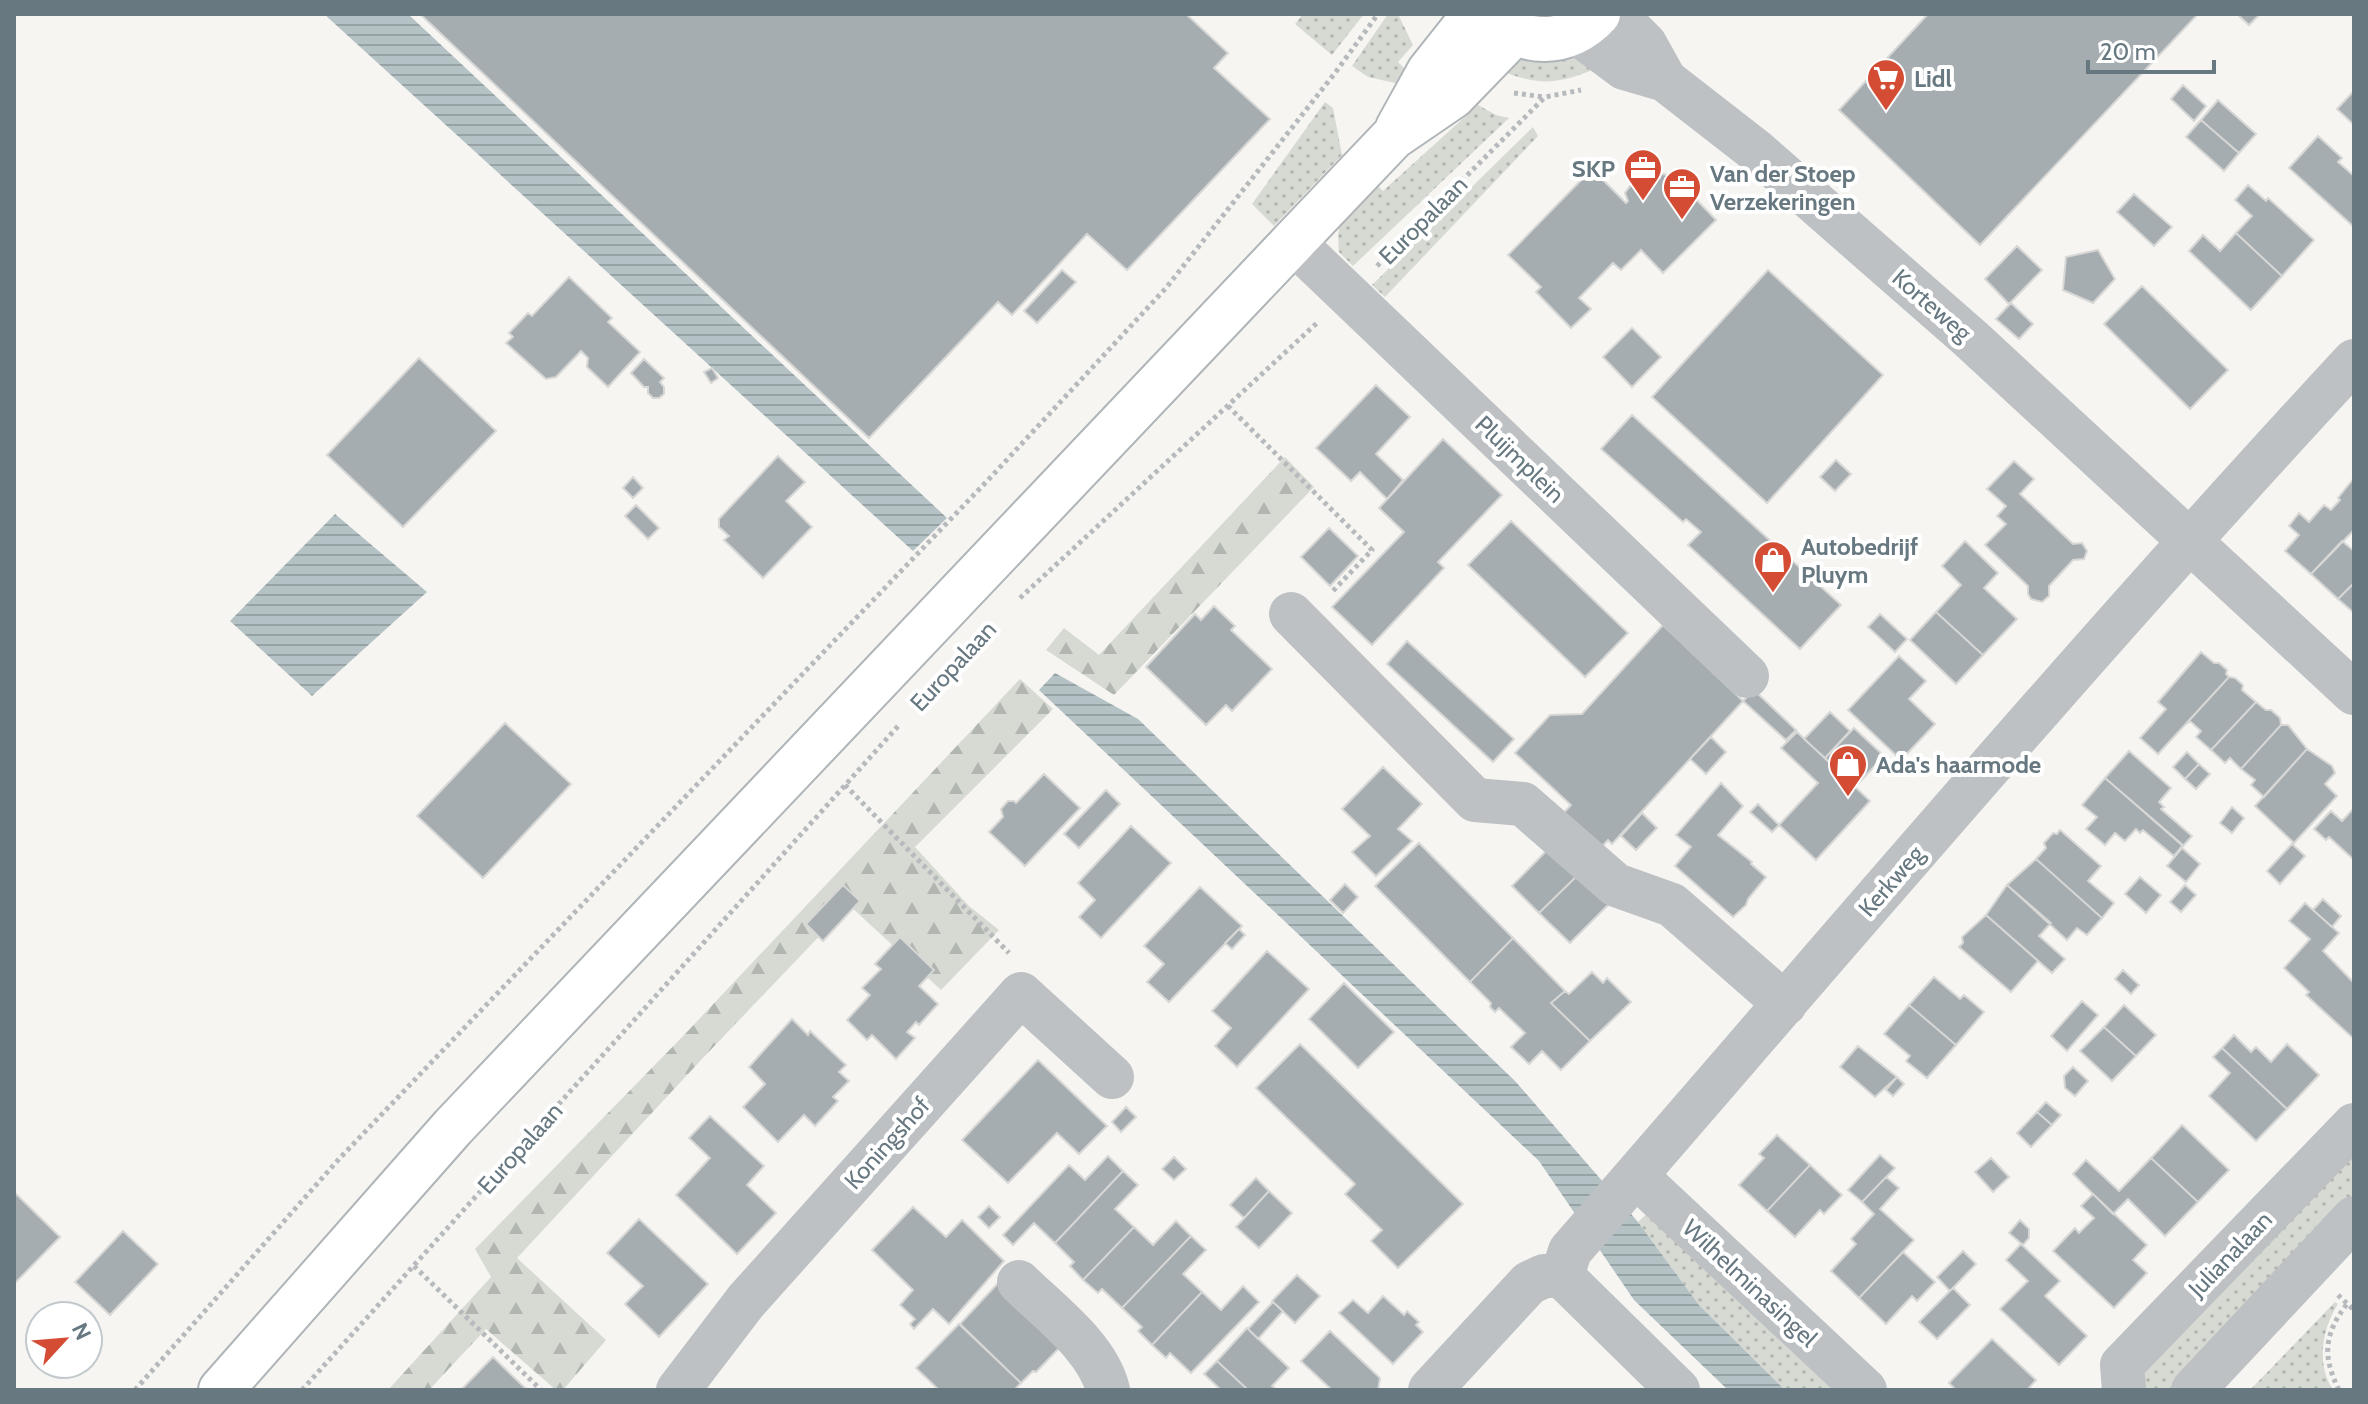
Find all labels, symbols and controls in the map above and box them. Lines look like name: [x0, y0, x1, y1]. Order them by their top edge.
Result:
scale bar: [2088, 24, 2214, 74]
text: 20 m: [2100, 37, 2156, 66]
supermarket icon: Lidl: [1865, 57, 1907, 112]
place label: Lidl: [1914, 64, 1952, 93]
office icon: SKP: [1622, 147, 1664, 202]
place label: SKP: [1572, 154, 1615, 183]
place label: Van der Stoep Verzekeringen: [1710, 159, 1856, 216]
office icon: Van der Stoep Verzekeringen: [1661, 166, 1703, 221]
street label: Europalaan: [1373, 170, 1473, 270]
street label: Korteweg: [1887, 263, 1978, 348]
street label: Pluijmplein: [1469, 409, 1571, 509]
place label: Autobedrijf Pluym: [1801, 532, 1918, 589]
shop icon: Autobedrijf Pluym: [1752, 539, 1794, 594]
street label: Europalaan: [904, 615, 1002, 717]
shop icon: Ada's haarmode: [1827, 743, 1869, 798]
place label: Ada's haarmode: [1876, 750, 2041, 779]
street label: Kerkweg: [1852, 839, 1930, 923]
street label: Koningshof: [838, 1091, 936, 1195]
street label: Europalaan: [471, 1096, 569, 1200]
street label: Julianalaan: [2181, 1205, 2278, 1304]
street label: Wilhelminasingel: [1677, 1213, 1824, 1353]
north arrow: [24, 1300, 104, 1380]
text: N: [66, 1319, 97, 1344]

